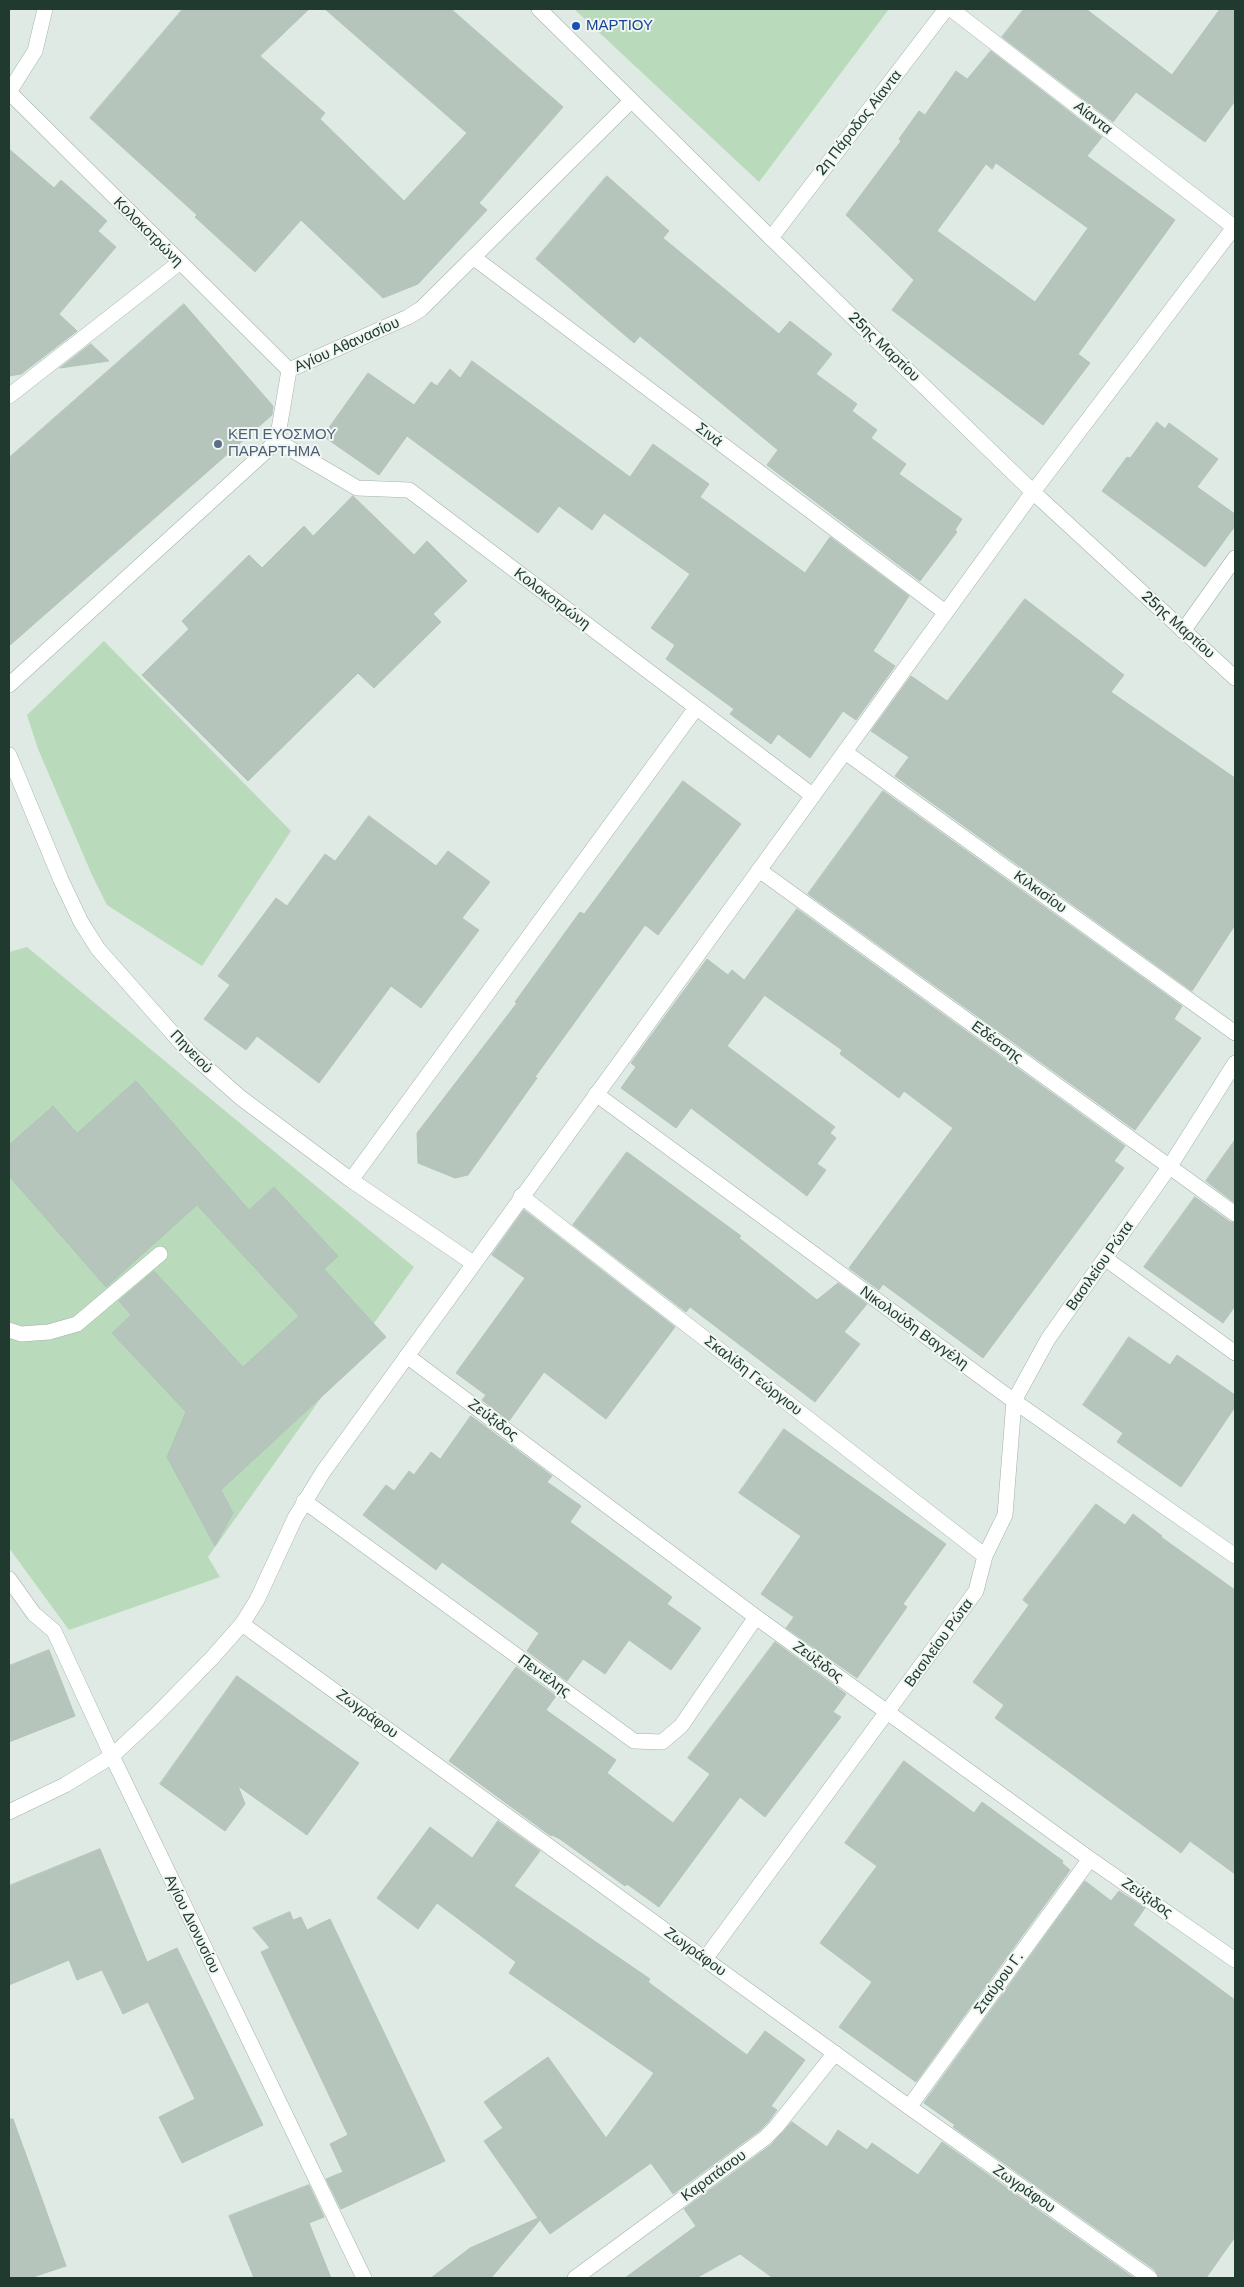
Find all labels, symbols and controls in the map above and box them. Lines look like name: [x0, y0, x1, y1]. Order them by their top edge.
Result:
place label: ΜΑΡΤΙΟΥ: [586, 17, 653, 35]
marker: ΜΑΡΤΙΟΥ: [570, 20, 582, 32]
street label: 2η Πάροδος Αίαντα: [812, 67, 906, 179]
street label: Αίαντα: [1070, 97, 1116, 139]
street label: Κολοκοτρώνη: [109, 193, 187, 271]
street label: 25ης Μαρτίου: [845, 308, 923, 386]
street label: Αγίου Αθανασίου: [292, 314, 402, 376]
street label: Σινά: [692, 419, 726, 451]
place label: ΚΕΠ ΕΥΟΣΜΟΥ ΠΑΡΑΡΤΗΜΑ: [228, 426, 336, 461]
marker: ΚΕΠ ΕΥΟΣΜΟΥ ΠΑΡΑΡΤΗΜΑ: [212, 438, 224, 450]
street label: Κολοκοτρώνη: [510, 564, 594, 634]
street label: 25ης Μαρτίου: [1138, 587, 1218, 663]
street label: Κιλκισίου: [1010, 867, 1070, 917]
street label: Εδέσσης: [968, 1017, 1026, 1067]
street label: Πηνειού: [166, 1027, 216, 1077]
street label: Βασιλείου Ρώτα: [1063, 1218, 1137, 1314]
street label: Νικολούδη Βαγγέλη: [856, 1283, 972, 1373]
street label: Σκαλίδη Γεώργιου: [701, 1332, 805, 1420]
street label: Ζεύξιδος: [464, 1395, 522, 1445]
street label: Βασιλείου Ρώτα: [901, 1595, 977, 1691]
street label: Ζεύξιδος: [789, 1638, 847, 1686]
street label: Πεντέλης: [514, 1651, 574, 1701]
street label: Ζωγράφου: [333, 1686, 401, 1742]
street label: Αγίου Διονυσίου: [160, 1872, 224, 1976]
street label: Ζεύξιδος: [1118, 1874, 1176, 1922]
street label: Ζωγράφου: [661, 1924, 729, 1980]
street label: Σταύρου Γ.: [971, 1949, 1027, 2017]
street label: Καρατάσου: [678, 2146, 750, 2206]
street label: Ζωγράφου: [989, 2161, 1059, 2217]

